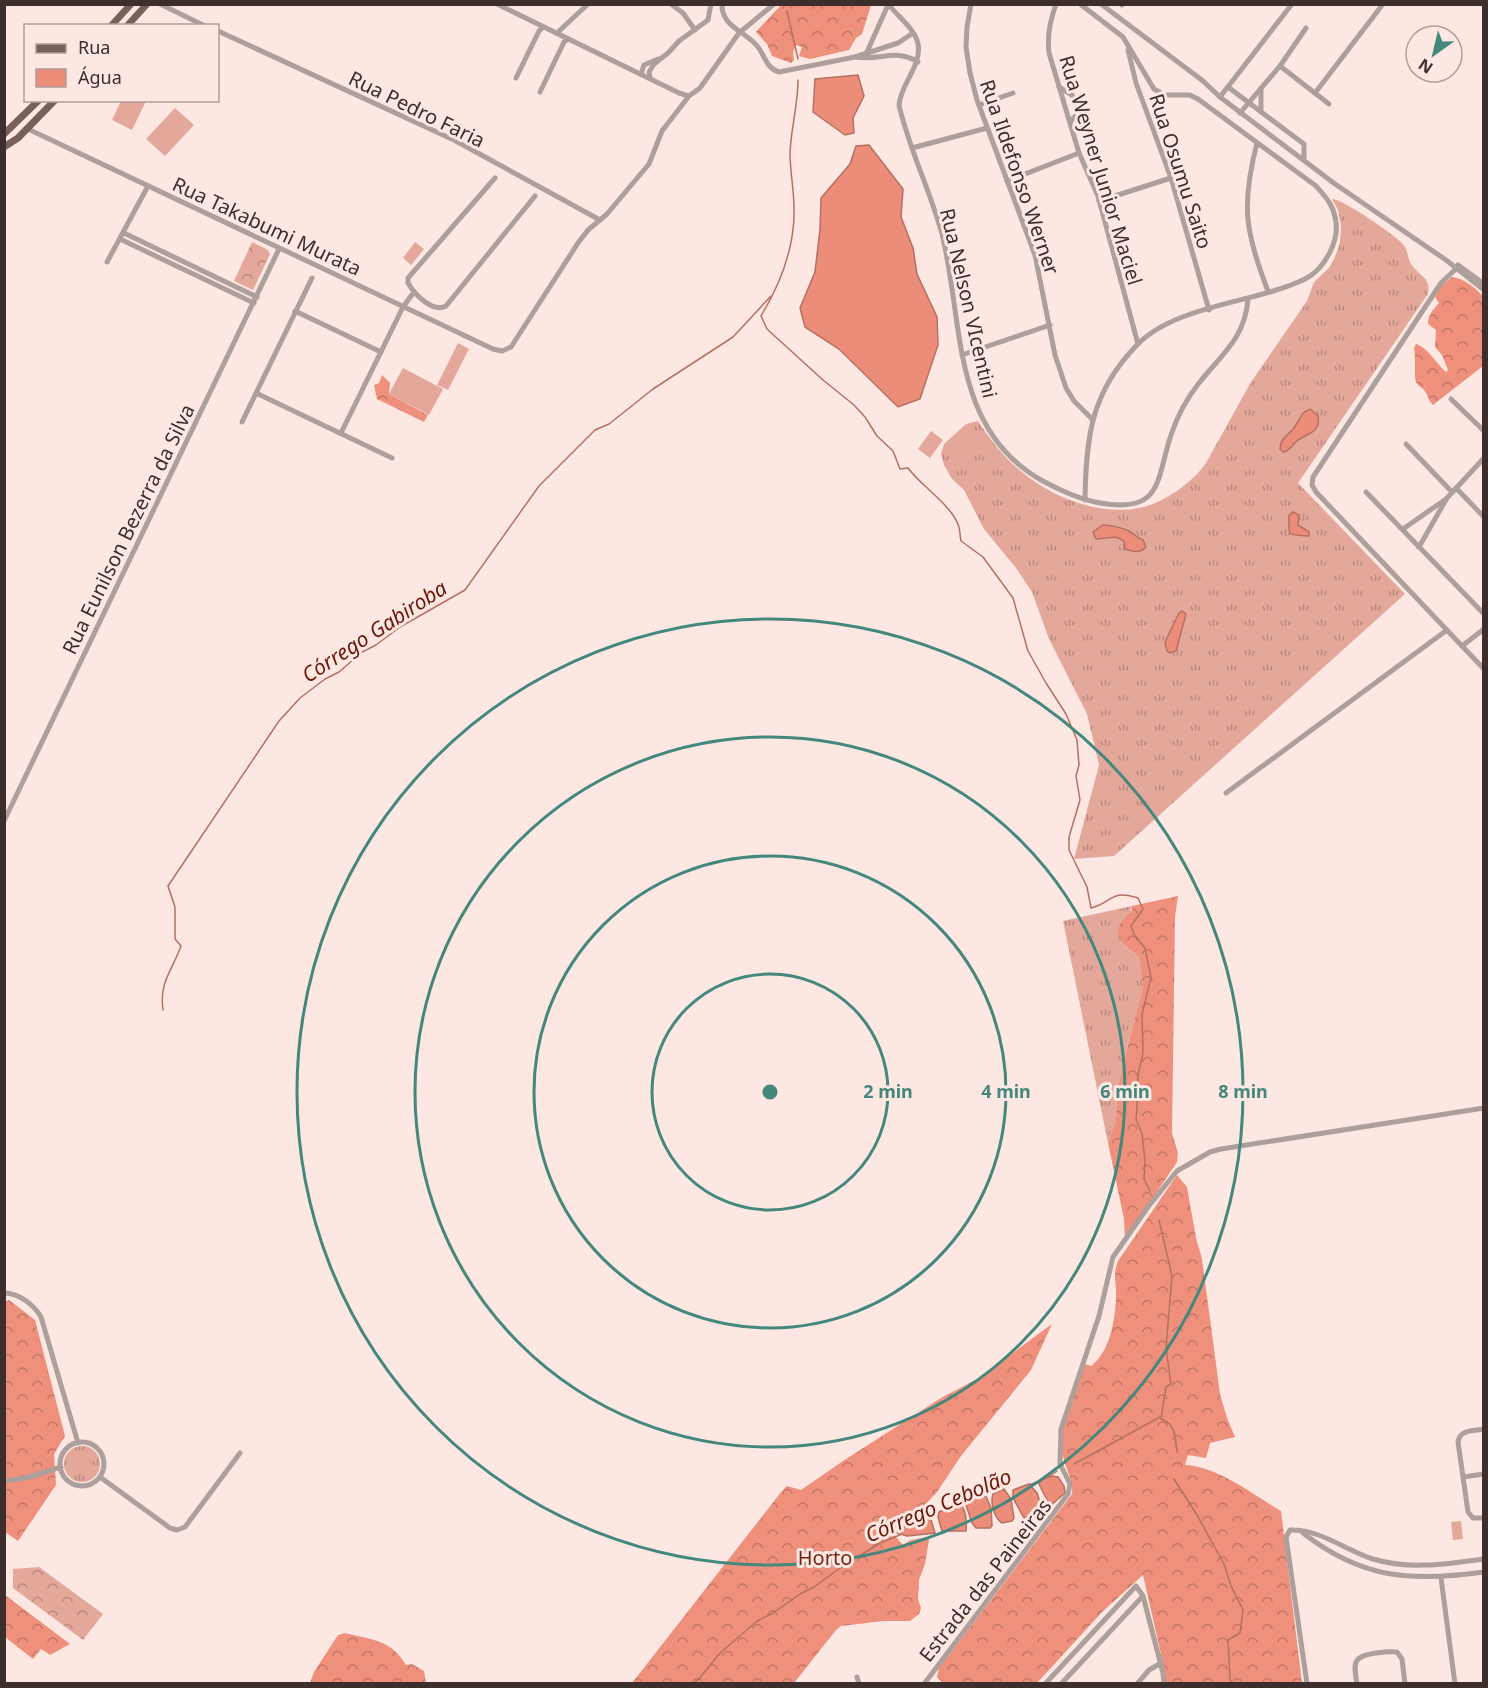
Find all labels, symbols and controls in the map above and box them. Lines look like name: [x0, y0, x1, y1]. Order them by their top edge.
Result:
legend: [24, 24, 219, 102]
north arrow: [1404, 24, 1464, 84]
text: Rua: [78, 35, 110, 59]
street label: Rua Weyner Junior Maciel: [1053, 52, 1149, 288]
text: N: [1414, 54, 1437, 79]
street label: Rua Pedro Faria: [344, 64, 490, 154]
text: Água: [78, 65, 122, 89]
street label: Rua Ildefonso Werner: [974, 76, 1066, 278]
street label: Rua Osumu Saito: [1143, 90, 1219, 252]
street label: Rua Takabumi Murata: [168, 170, 366, 282]
street label: Rua Nelson VIcentini: [934, 205, 1004, 401]
street label: Rua Eunilson Bezerra da Silva: [56, 399, 200, 659]
water label: Córrego Gabiroba: [296, 573, 452, 688]
text: 2 min: [863, 1079, 913, 1103]
text: 4 min: [981, 1079, 1031, 1103]
text: 6 min: [1100, 1079, 1150, 1103]
text: 8 min: [1218, 1079, 1268, 1103]
centre of rings: [760, 1082, 780, 1102]
water label: Córrego Cebolão: [861, 1462, 1015, 1548]
street label: Estrada das Paineiras: [913, 1493, 1057, 1667]
park label: Horto: [798, 1544, 852, 1571]

